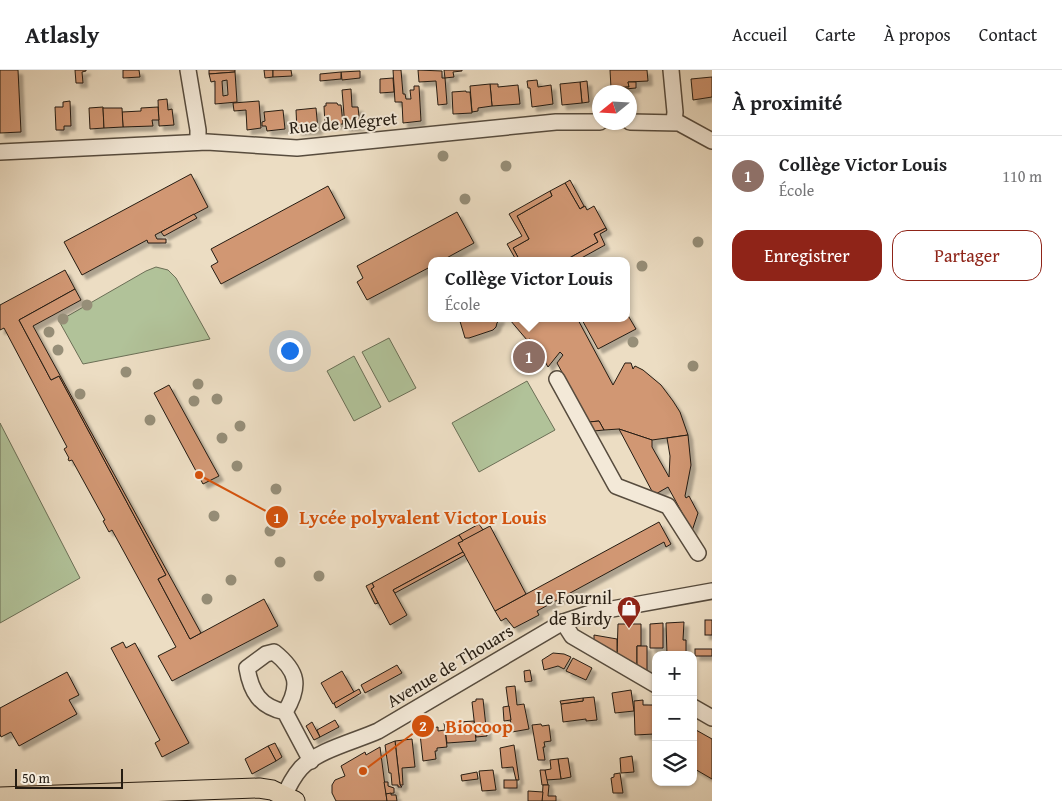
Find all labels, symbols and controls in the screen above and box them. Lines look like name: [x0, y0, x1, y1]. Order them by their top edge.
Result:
text: Atlasly: [25, 17, 99, 52]
text: Accueil: [732, 21, 787, 48]
text: Carte: [815, 21, 856, 48]
text: À propos: [884, 21, 951, 48]
text: Contact: [979, 21, 1037, 48]
north arrow: [592, 85, 637, 130]
text: À proximité: [732, 87, 842, 118]
street label: Rue de Mégret: [288, 104, 399, 141]
text: Collège Victor Louis: [779, 150, 947, 178]
text: 1: [744, 164, 752, 188]
text: 110 m: [1002, 164, 1042, 188]
text: École: [779, 178, 814, 202]
button: Enregistrer: [732, 230, 882, 281]
button: Partager: [892, 230, 1042, 281]
popup: [428, 257, 630, 322]
text: Collège Victor Louis: [445, 264, 613, 292]
text: École: [445, 292, 480, 316]
your location: [277, 338, 303, 364]
pin: 1: [513, 338, 545, 376]
callout: Lycée polyvalent Victor Louis: [264, 500, 556, 534]
text: Lycée polyvalent Victor Louis: [299, 503, 547, 531]
text: 1: [273, 507, 281, 528]
place label: Le Fournil de Birdy: [536, 584, 612, 632]
shop icon: Le Fournil de Birdy: [616, 595, 642, 629]
street label: Avenue de Thouars: [381, 617, 518, 714]
map controls: [652, 651, 697, 786]
button: +: [652, 651, 697, 696]
button: −: [652, 696, 697, 741]
callout: Biocoop: [410, 709, 523, 743]
text: Biocoop: [445, 712, 513, 740]
text: 2: [419, 715, 427, 736]
button: layers: [652, 741, 697, 786]
scale bar: [15, 766, 122, 789]
text: 50 m: [22, 768, 50, 788]

